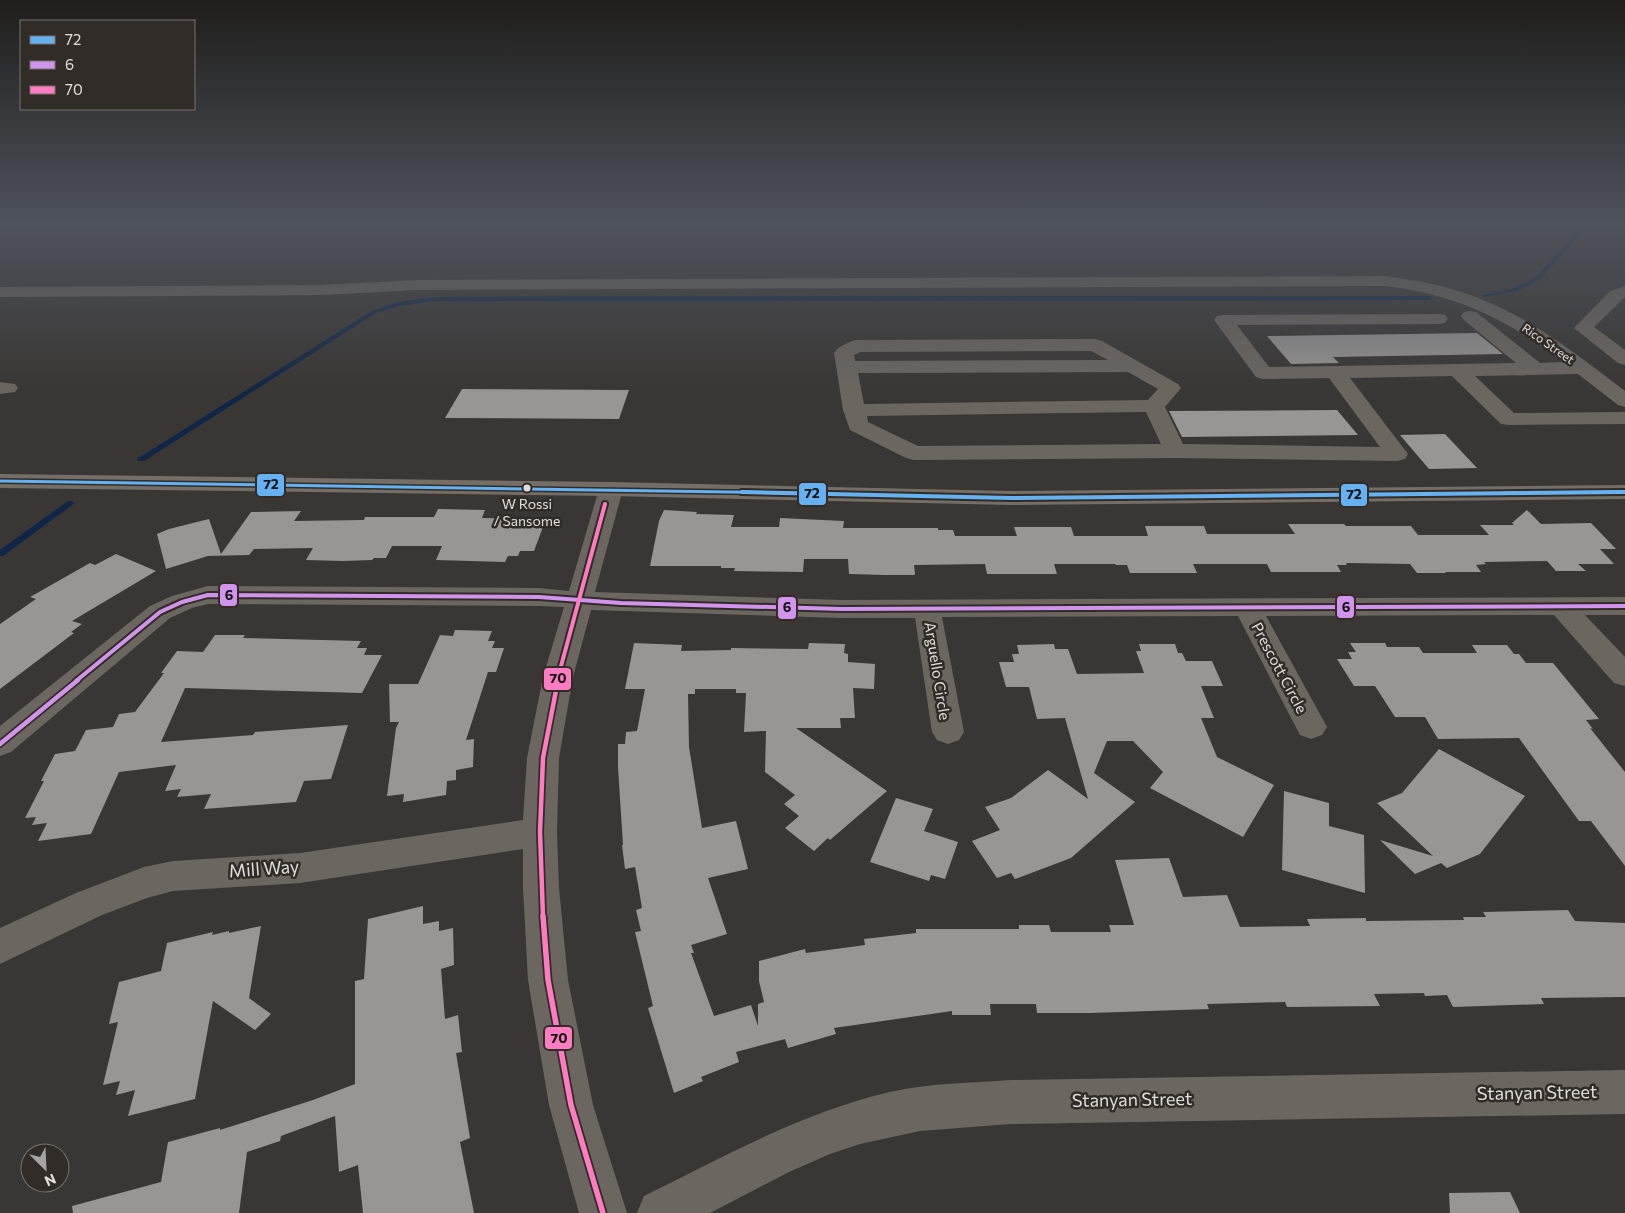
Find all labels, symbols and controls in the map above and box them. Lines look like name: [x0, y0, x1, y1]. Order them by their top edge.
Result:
legend: [20, 20, 195, 110]
text: 72: [65, 30, 81, 48]
text: 6: [65, 55, 74, 73]
text: 70: [65, 80, 83, 98]
street label: Rico Street: [1520, 320, 1577, 366]
line badge: 72: [256, 473, 285, 497]
text: 72: [263, 475, 279, 492]
line badge: 72: [798, 482, 827, 506]
marker: W Rossi / Sansome: [522, 483, 532, 493]
line badge: 72: [1340, 483, 1368, 507]
text: 72: [804, 484, 820, 501]
text: 72: [1346, 485, 1362, 502]
place label: W Rossi / Sansome: [494, 495, 560, 529]
line badge: 6: [219, 583, 238, 607]
text: 6: [225, 586, 234, 603]
line badge: 6: [1336, 595, 1355, 619]
line badge: 6: [777, 596, 797, 620]
text: 6: [783, 598, 792, 615]
text: 6: [1342, 598, 1351, 615]
street label: Prescott Circle: [1248, 619, 1311, 716]
street label: Arguello Circle: [921, 620, 955, 721]
line badge: 70: [543, 667, 572, 691]
text: 70: [550, 669, 566, 686]
street label: Mill Way: [228, 855, 300, 881]
line badge: 70: [544, 1026, 573, 1050]
text: 70: [551, 1029, 567, 1046]
street label: Stanyan Street: [1477, 1080, 1597, 1104]
street label: Stanyan Street: [1072, 1087, 1192, 1111]
north arrow: [20, 1143, 70, 1193]
text: N: [42, 1170, 59, 1190]

